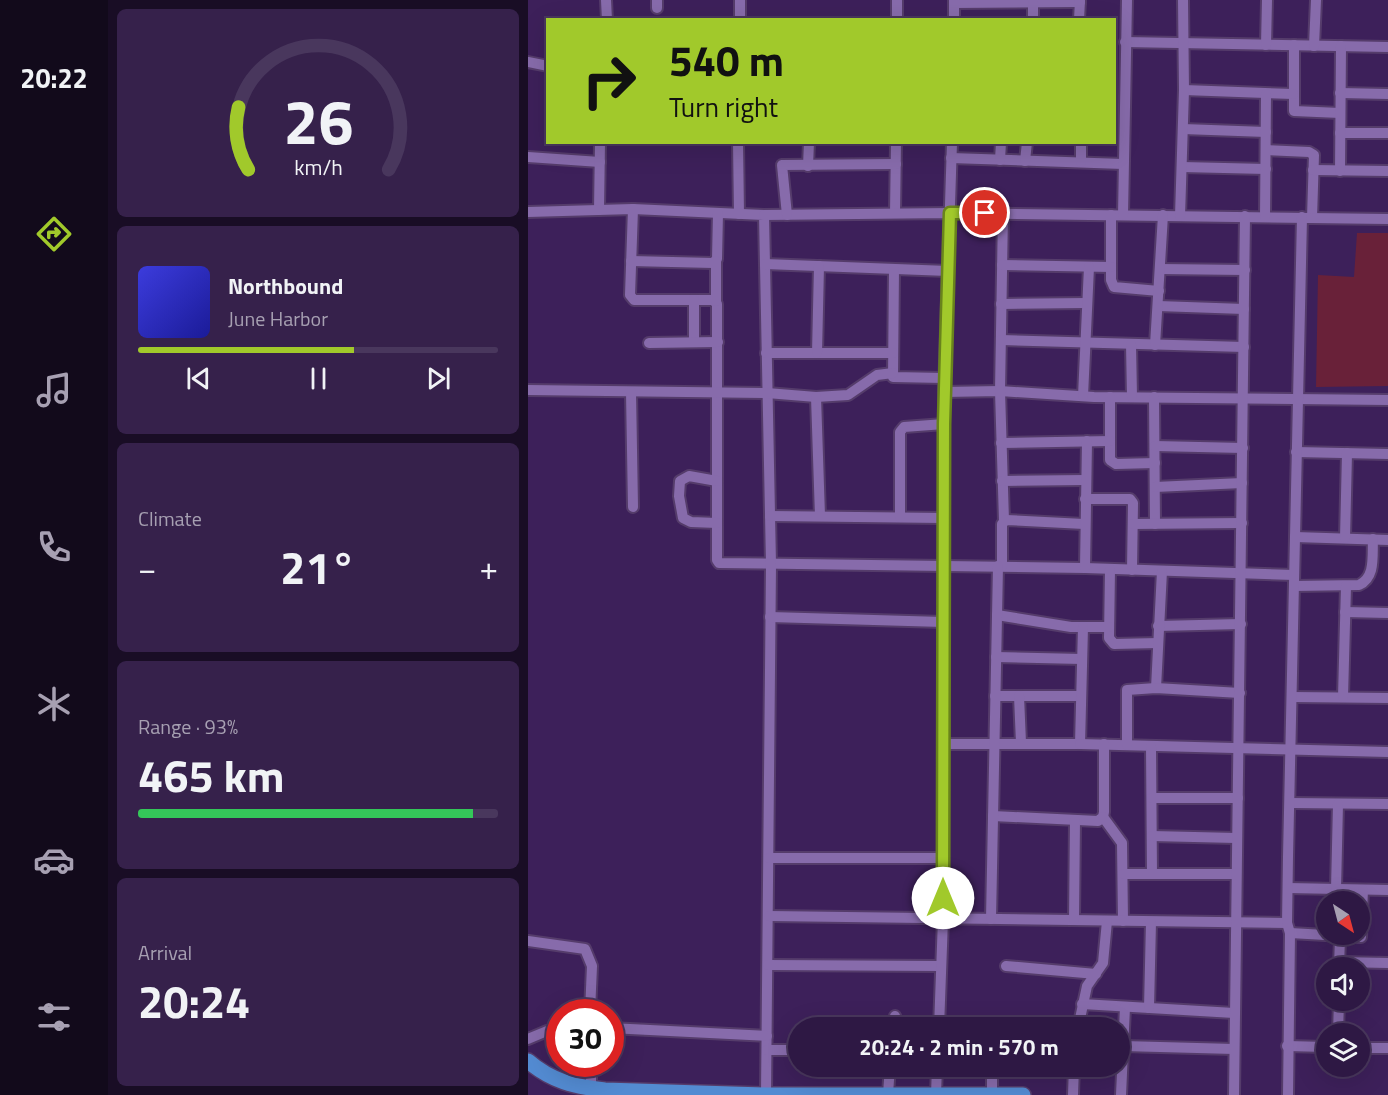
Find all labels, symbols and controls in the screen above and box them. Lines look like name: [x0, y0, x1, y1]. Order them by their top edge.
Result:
text: 540 m: [669, 28, 784, 92]
icon: right: [570, 42, 648, 120]
text: 20:22: [20, 57, 88, 98]
text: 26: [283, 73, 353, 168]
text: Turn right: [669, 86, 778, 127]
text: km/h: [294, 151, 342, 183]
pin: [959, 187, 1010, 238]
icon: arrive: [968, 196, 1001, 229]
icon: directions: [33, 213, 75, 255]
text: Northbound: [228, 269, 343, 303]
text: June Harbor: [228, 303, 328, 334]
icon: previous: [182, 362, 215, 395]
icon: pause: [302, 362, 335, 395]
icon: next: [422, 362, 455, 395]
icon: music: [33, 369, 75, 411]
text: Climate: [138, 503, 202, 534]
icon: phone: [33, 526, 75, 568]
text: 21°: [280, 533, 356, 601]
text: −: [138, 543, 156, 593]
text: +: [480, 543, 498, 593]
icon: climate: [33, 683, 75, 725]
text: Range · 93%: [138, 711, 238, 742]
text: 465 km: [138, 741, 284, 809]
icon: car: [33, 839, 75, 881]
position arrow: [911, 866, 975, 930]
north arrow: [1316, 891, 1370, 945]
map controls: [1316, 891, 1370, 1077]
text: Arrival: [138, 937, 192, 968]
button: sound: [1316, 957, 1370, 1011]
text: 20:24: [138, 967, 250, 1035]
icon: filters: [33, 996, 75, 1038]
speed limit sign: 30: [546, 999, 624, 1077]
button: layers: [1316, 1023, 1370, 1077]
text: 20:24 · 2 min · 570 m: [859, 1030, 1059, 1064]

